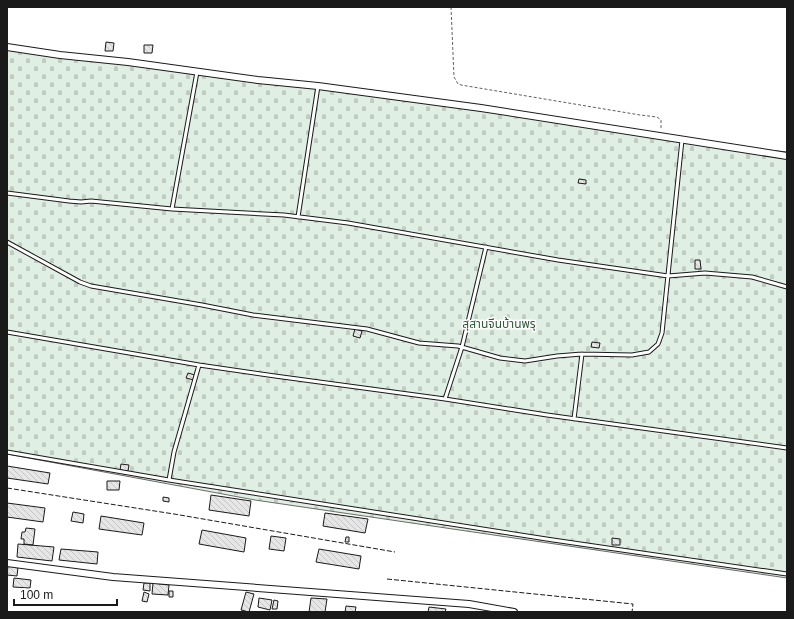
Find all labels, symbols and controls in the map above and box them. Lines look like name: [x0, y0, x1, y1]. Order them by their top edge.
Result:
park label: สุสานจีนบ้านพรุ: [462, 317, 536, 331]
scale bar: [14, 581, 117, 607]
text: 100 m: [20, 588, 53, 602]

